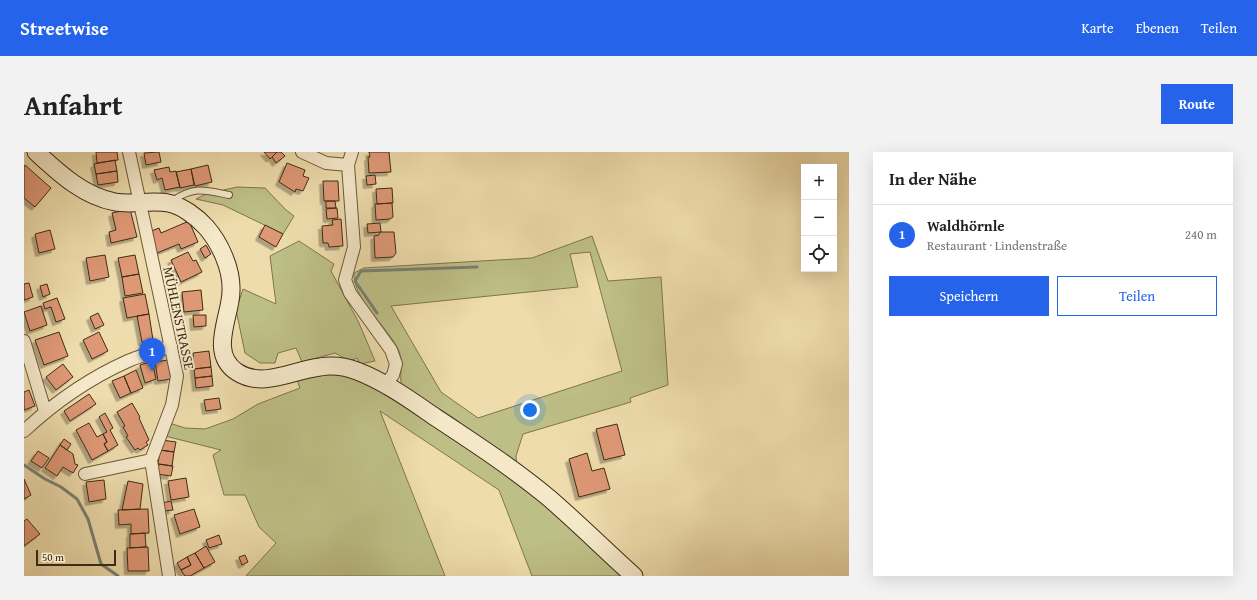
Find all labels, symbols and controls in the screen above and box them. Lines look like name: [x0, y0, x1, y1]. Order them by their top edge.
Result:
text: Streetwise: [20, 14, 109, 42]
text: Karte: [1081, 18, 1114, 38]
text: Ebenen: [1136, 18, 1179, 38]
text: Teilen: [1201, 18, 1237, 38]
text: Anfahrt: [24, 84, 123, 125]
button: Route: [1161, 84, 1233, 124]
map controls: [801, 164, 837, 272]
button: +: [801, 164, 837, 200]
text: In der Nähe: [889, 166, 977, 191]
button: −: [801, 200, 837, 236]
text: Waldhörnle: [927, 215, 1005, 236]
text: 1: [899, 225, 905, 244]
text: 240 m: [1185, 225, 1217, 244]
button: locate: [801, 236, 837, 272]
text: Restaurant · Lindenstraße: [927, 236, 1067, 255]
street label: MÜHLENSTRASSE: [158, 265, 200, 371]
button: Speichern: [889, 276, 1049, 316]
button: Teilen: [1057, 276, 1217, 316]
pin: 1: [139, 338, 165, 371]
your location: [520, 400, 540, 420]
scale bar: [36, 548, 116, 567]
text: 50 m: [42, 549, 64, 565]

